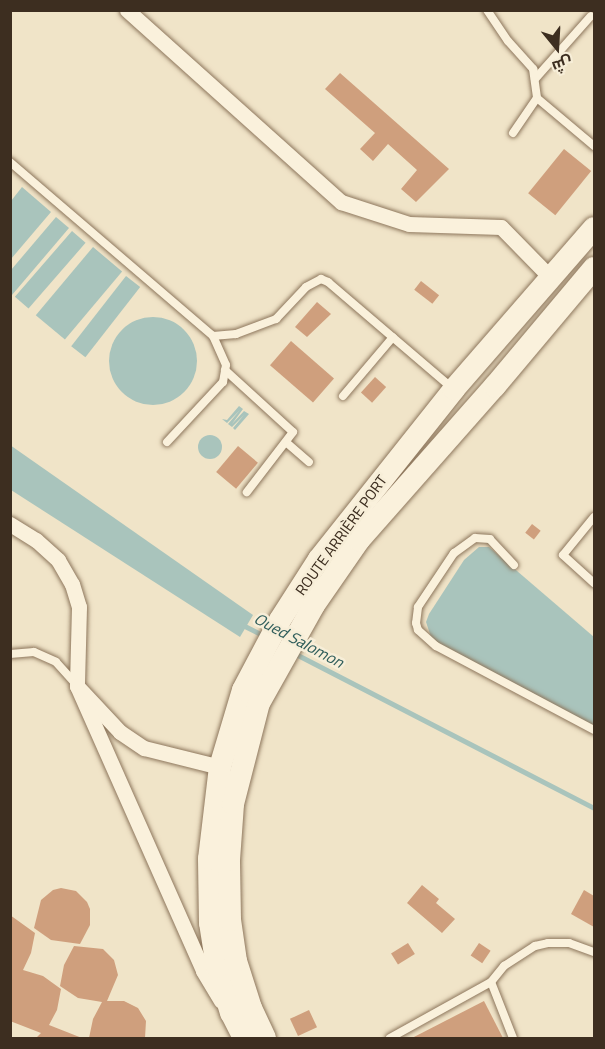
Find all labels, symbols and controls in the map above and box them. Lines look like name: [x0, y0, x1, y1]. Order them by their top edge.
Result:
north arrow: [527, 18, 587, 78]
text: ش: [548, 48, 577, 83]
street label: ROUTE ARRIÈRE PORT: [291, 471, 391, 599]
water label: Oued Salomon: [251, 608, 347, 672]

